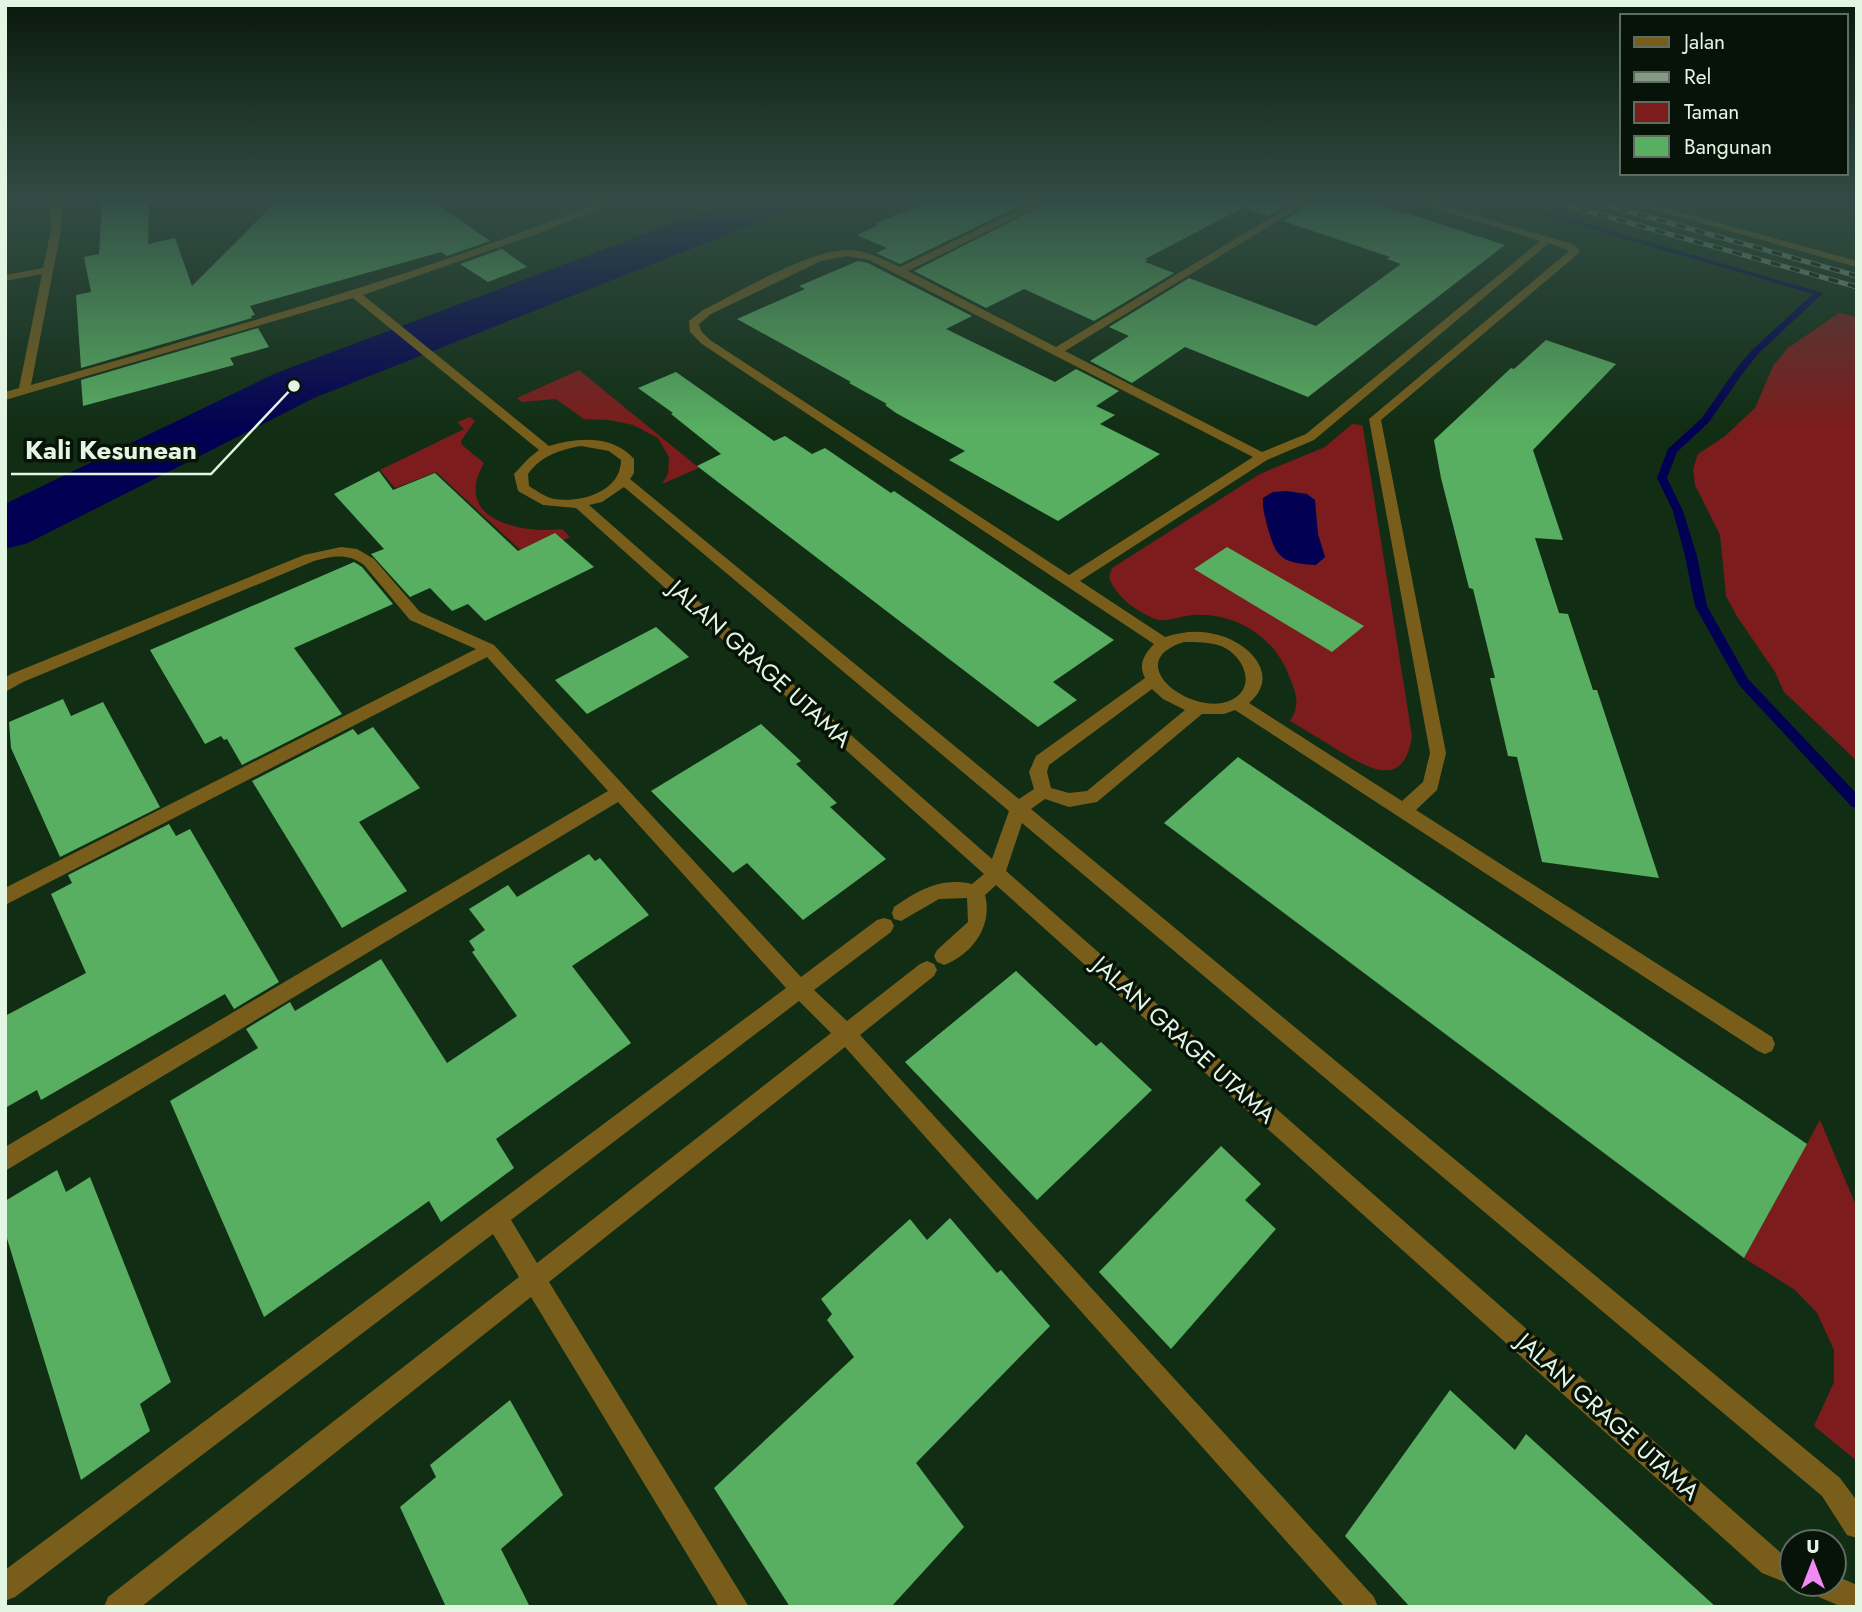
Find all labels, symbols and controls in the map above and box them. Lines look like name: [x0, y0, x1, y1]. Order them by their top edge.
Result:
legend: [1620, 14, 1848, 175]
text: Jalan: [1681, 27, 1725, 57]
text: Rel: [1684, 62, 1711, 92]
text: Taman: [1684, 97, 1739, 127]
text: Bangunan: [1684, 132, 1772, 162]
callout: Kali Kesunean: [11, 427, 211, 474]
text: Kali Kesunean: [25, 431, 197, 469]
street label: JALAN GRAGE UTAMA: [659, 570, 860, 756]
street label: JALAN GRAGE UTAMA: [1083, 946, 1284, 1132]
street label: JALAN GRAGE UTAMA: [1507, 1323, 1708, 1509]
north arrow: [1778, 1528, 1848, 1598]
text: U: [1806, 1533, 1820, 1560]

